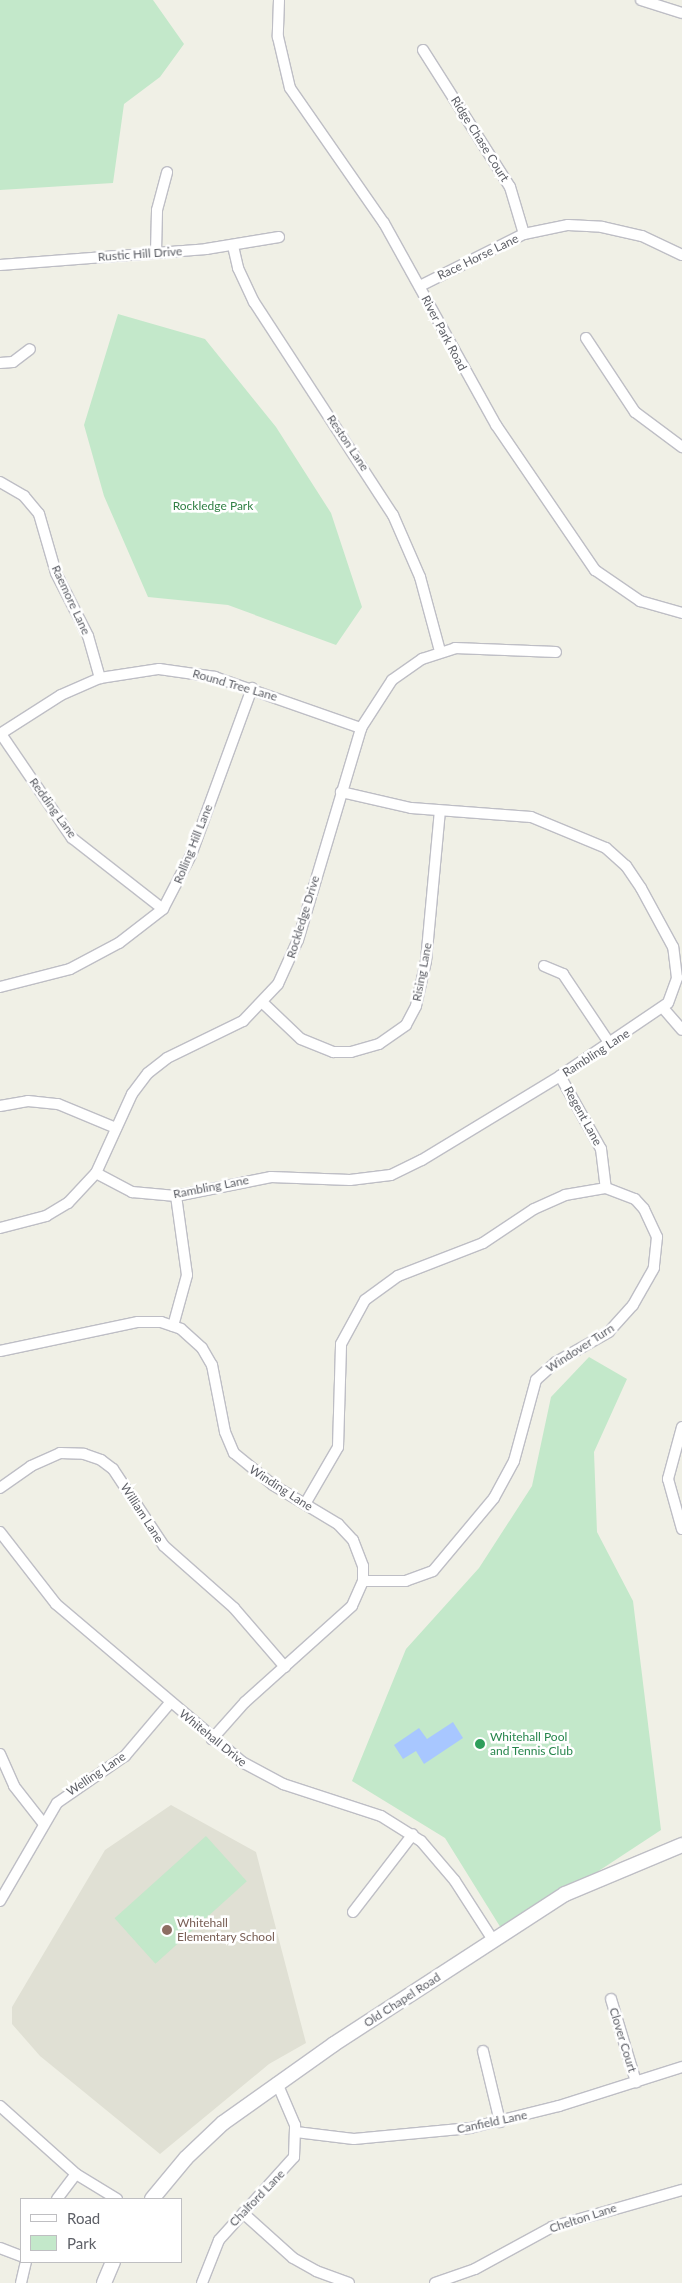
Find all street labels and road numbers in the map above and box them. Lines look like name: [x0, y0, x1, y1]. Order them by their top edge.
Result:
street label: Ridge Chase Court: [448, 94, 512, 184]
street label: Race Horse Lane: [435, 231, 521, 283]
street label: Rustic Hill Drive: [97, 244, 183, 264]
street label: River Park Road: [418, 293, 470, 373]
street label: Reston Lane: [324, 412, 372, 474]
street label: Raemore Lane: [49, 563, 93, 637]
street label: Round Tree Lane: [191, 666, 279, 704]
street label: Redding Lane: [26, 775, 80, 841]
street label: Rolling Hill Lane: [171, 802, 215, 886]
street label: Rockledge Drive: [284, 874, 322, 960]
street label: Rising Lane: [409, 941, 435, 1003]
street label: Rambling Lane: [560, 1026, 632, 1080]
street label: Regent Lane: [561, 1084, 605, 1148]
street label: Rambling Lane: [172, 1173, 250, 1201]
street label: Windover Turn: [543, 1321, 617, 1375]
street label: Winding Lane: [247, 1462, 315, 1514]
street label: William Lane: [117, 1481, 167, 1545]
street label: Whitehall Drive: [176, 1706, 250, 1770]
street label: Welling Lane: [64, 1749, 128, 1799]
street label: Old Chapel Road: [361, 1970, 443, 2030]
street label: Clover Court: [606, 2006, 640, 2074]
street label: Canfield Lane: [456, 2108, 528, 2136]
street label: Chalford Lane: [226, 2167, 288, 2229]
street label: Chelton Lane: [548, 2200, 618, 2236]

